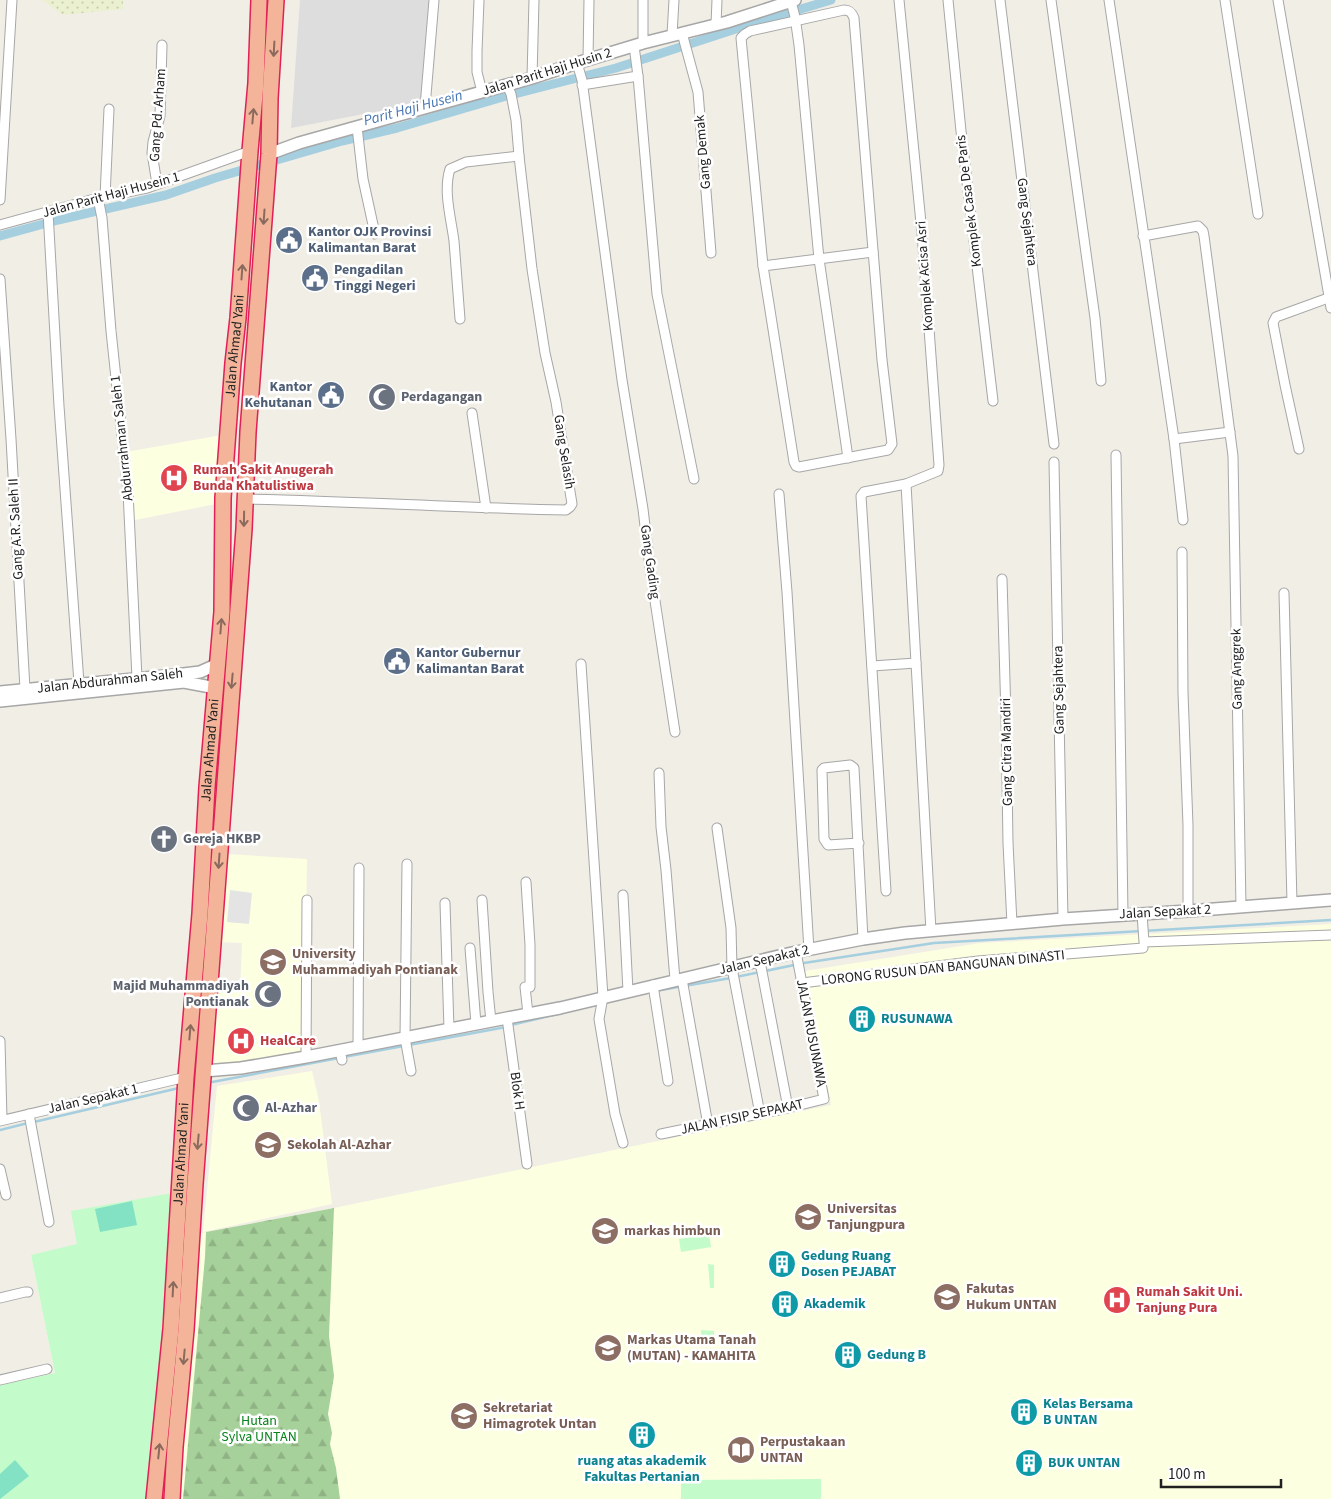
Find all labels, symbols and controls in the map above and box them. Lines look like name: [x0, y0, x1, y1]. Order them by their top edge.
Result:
one-way arrow: [270, 40, 279, 56]
street label: Jalan Parit Haji Husin 2: [480, 43, 614, 101]
street label: Gang Pd. Arham: [145, 68, 171, 162]
water label: Parit Haji Husein: [361, 85, 465, 131]
one-way arrow: [249, 108, 258, 124]
street label: Gang Demak: [690, 114, 716, 190]
street label: Komplek Casa De Paris: [951, 134, 987, 268]
street label: Jalan Parit Haji Husein 1: [40, 167, 182, 223]
street label: Gang Sejahtera: [1012, 177, 1042, 267]
one-way arrow: [259, 209, 269, 225]
street label: Komplek Acisa Asri: [911, 220, 939, 332]
place label: Kantor OJK Provinsi Kalimantan Barat: [308, 222, 431, 258]
public building icon: Kantor OJK Provinsi Kalimantan Barat: [274, 225, 304, 255]
place label: Pengadilan Tinggi Negeri: [334, 260, 416, 296]
public building icon: Pengadilan Tinggi Negeri: [300, 263, 330, 293]
one-way arrow: [237, 264, 246, 280]
street label: Jalan Ahmad Yani: [220, 294, 250, 398]
street label: Abdurrahman Saleh 1: [105, 374, 139, 502]
place label: Kantor Kehutanan: [245, 377, 312, 413]
public building icon: Kantor Kehutanan: [316, 380, 346, 410]
mosque icon: Perdagangan: [367, 382, 397, 412]
place label: Perdagangan: [401, 387, 482, 407]
street label: Gang Selasih: [548, 413, 580, 491]
place label: Rumah Sakit Anugerah Bunda Khatulistiwa: [193, 460, 334, 496]
hospital icon: Rumah Sakit Anugerah Bunda Khatulistiwa: [159, 463, 189, 493]
street label: Gang A.R. Saleh II: [3, 478, 29, 580]
one-way arrow: [239, 511, 249, 527]
street label: Gang Gading: [635, 524, 665, 600]
one-way arrow: [216, 618, 226, 634]
street label: Gang Anggrek: [1226, 628, 1248, 710]
place label: Kantor Gubernur Kalimantan Barat: [416, 643, 525, 679]
street label: Gang Sejahtera: [1048, 645, 1070, 735]
public building icon: Kantor Gubernur Kalimantan Barat: [382, 646, 412, 676]
street label: Jalan Abdurahman Saleh: [36, 663, 184, 699]
one-way arrow: [228, 673, 237, 689]
street label: Jalan Ahmad Yani: [196, 698, 225, 802]
street label: Gang Citra Mandiri: [996, 698, 1018, 806]
church icon: Gereja HKBP: [149, 824, 179, 854]
place label: Gereja HKBP: [183, 829, 261, 849]
one-way arrow: [214, 853, 224, 869]
street label: Jalan Sepakat 2: [1119, 900, 1212, 924]
street label: Jalan Sepakat 2: [717, 940, 811, 980]
place label: University Muhammadiyah Pontianak: [292, 944, 458, 980]
street label: LORONG RUSUN DAN BANGUNAN DINASTI: [820, 945, 1066, 991]
school or university icon: University Muhammadiyah Pontianak: [258, 947, 288, 977]
place label: Majid Muhammadiyah Pontianak: [113, 976, 249, 1012]
street label: JALAN RUSUNAWA: [791, 977, 831, 1089]
mosque icon: Majid Muhammadiyah Pontianak: [253, 979, 283, 1009]
building icon: RUSUNAWA: [847, 1004, 877, 1034]
place label: RUSUNAWA: [881, 1009, 954, 1029]
one-way arrow: [185, 1024, 195, 1040]
hospital icon: HealCare: [226, 1026, 256, 1056]
place label: HealCare: [260, 1031, 316, 1051]
street label: Blok H: [504, 1071, 530, 1111]
street label: Jalan Sepakat 1: [46, 1079, 140, 1119]
mosque icon: Al-Azhar: [231, 1093, 261, 1123]
street label: JALAN FISIP SEPAKAT: [679, 1094, 806, 1140]
place label: Al-Azhar: [264, 1098, 318, 1118]
street label: Jalan Ahmad Yani: [168, 1102, 194, 1206]
school or university icon: Sekolah Al-Azhar: [253, 1130, 283, 1160]
one-way arrow: [194, 1134, 203, 1150]
place label: Sekolah Al-Azhar: [287, 1135, 392, 1155]
place label: Universitas Tanjungpura: [827, 1199, 905, 1235]
school or university icon: Universitas Tanjungpura: [793, 1202, 823, 1232]
school or university icon: markas himbun: [590, 1216, 620, 1246]
place label: markas himbun: [624, 1221, 721, 1241]
place label: Gedung Ruang Dosen PEJABAT: [801, 1246, 896, 1282]
building icon: Gedung Ruang Dosen PEJABAT: [767, 1249, 797, 1279]
place label: Fakutas Hukum UNTAN: [966, 1279, 1057, 1315]
one-way arrow: [169, 1281, 178, 1297]
school or university icon: Fakutas Hukum UNTAN: [932, 1282, 962, 1312]
place label: Rumah Sakit Uni. Tanjung Pura: [1136, 1282, 1243, 1318]
hospital icon: Rumah Sakit Uni. Tanjung Pura: [1102, 1285, 1132, 1315]
building icon: Akademik: [770, 1289, 800, 1319]
place label: Akademik: [803, 1294, 866, 1314]
place label: Markas Utama Tanah (MUTAN) - KAMAHITA: [627, 1330, 756, 1366]
school or university icon: Markas Utama Tanah (MUTAN) - KAMAHITA: [593, 1333, 623, 1363]
building icon: Gedung B: [833, 1340, 863, 1370]
place label: Gedung B: [867, 1345, 926, 1365]
one-way arrow: [179, 1349, 189, 1365]
place label: Kelas Bersama B UNTAN: [1043, 1394, 1133, 1430]
building icon: Kelas Bersama B UNTAN: [1009, 1397, 1039, 1427]
place label: Sekretariat Himagrotek Untan: [483, 1398, 597, 1434]
school or university icon: Sekretariat Himagrotek Untan: [449, 1401, 479, 1431]
park label: Hutan Sylva UNTAN: [221, 1411, 297, 1447]
building icon: ruang atas akademik Fakultas Pertanian: [627, 1420, 657, 1450]
place label: Perpustakaan UNTAN: [760, 1432, 846, 1468]
library icon: Perpustakaan UNTAN: [726, 1435, 756, 1465]
one-way arrow: [154, 1443, 164, 1459]
building icon: BUK UNTAN: [1014, 1448, 1044, 1478]
place label: ruang atas akademik Fakultas Pertanian: [578, 1451, 707, 1487]
place label: BUK UNTAN: [1048, 1453, 1120, 1473]
scale bar: [1161, 1456, 1281, 1488]
text: 100 m: [1168, 1464, 1206, 1485]

